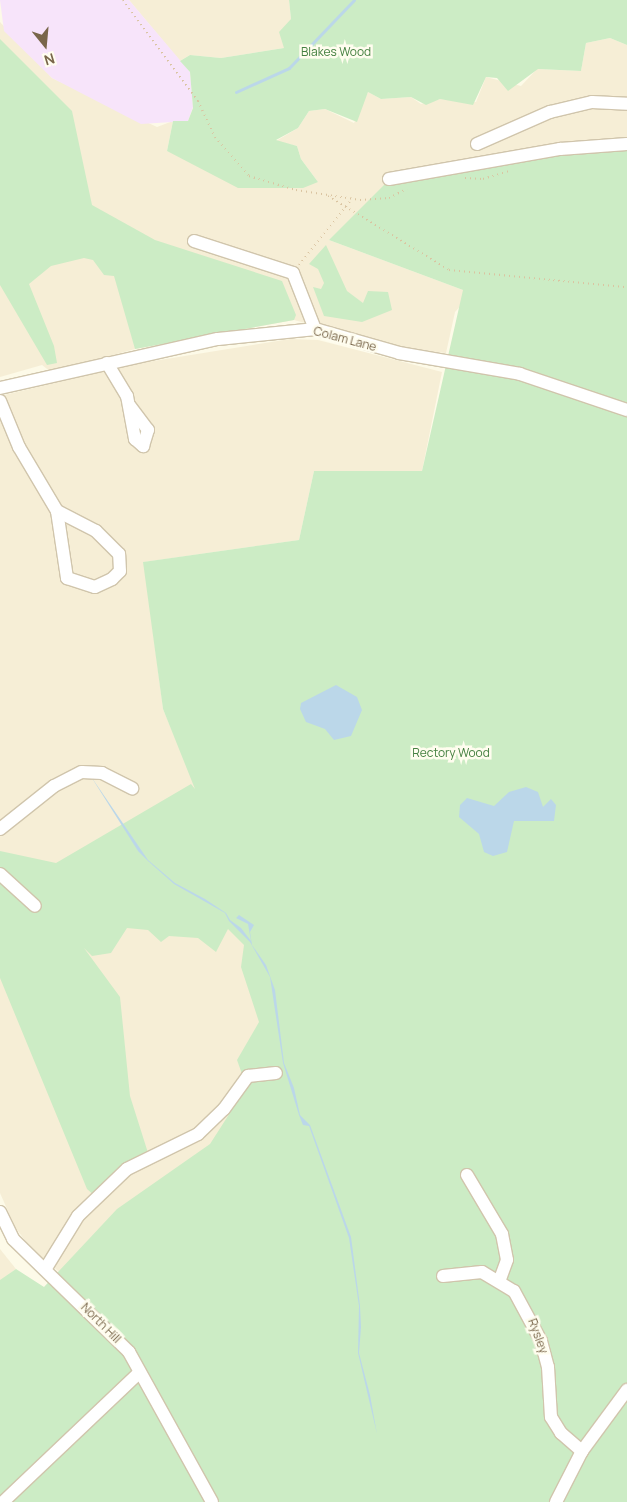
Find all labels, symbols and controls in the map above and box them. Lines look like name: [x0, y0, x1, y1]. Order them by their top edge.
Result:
north arrow: [20, 20, 70, 70]
park label: Blakes Wood: [301, 45, 371, 59]
text: N: [42, 49, 57, 70]
street label: Colam Lane: [312, 324, 378, 354]
park label: Rectory Wood: [412, 746, 490, 760]
street label: North Hill: [78, 1300, 124, 1346]
street label: Rysley: [525, 1317, 551, 1355]

